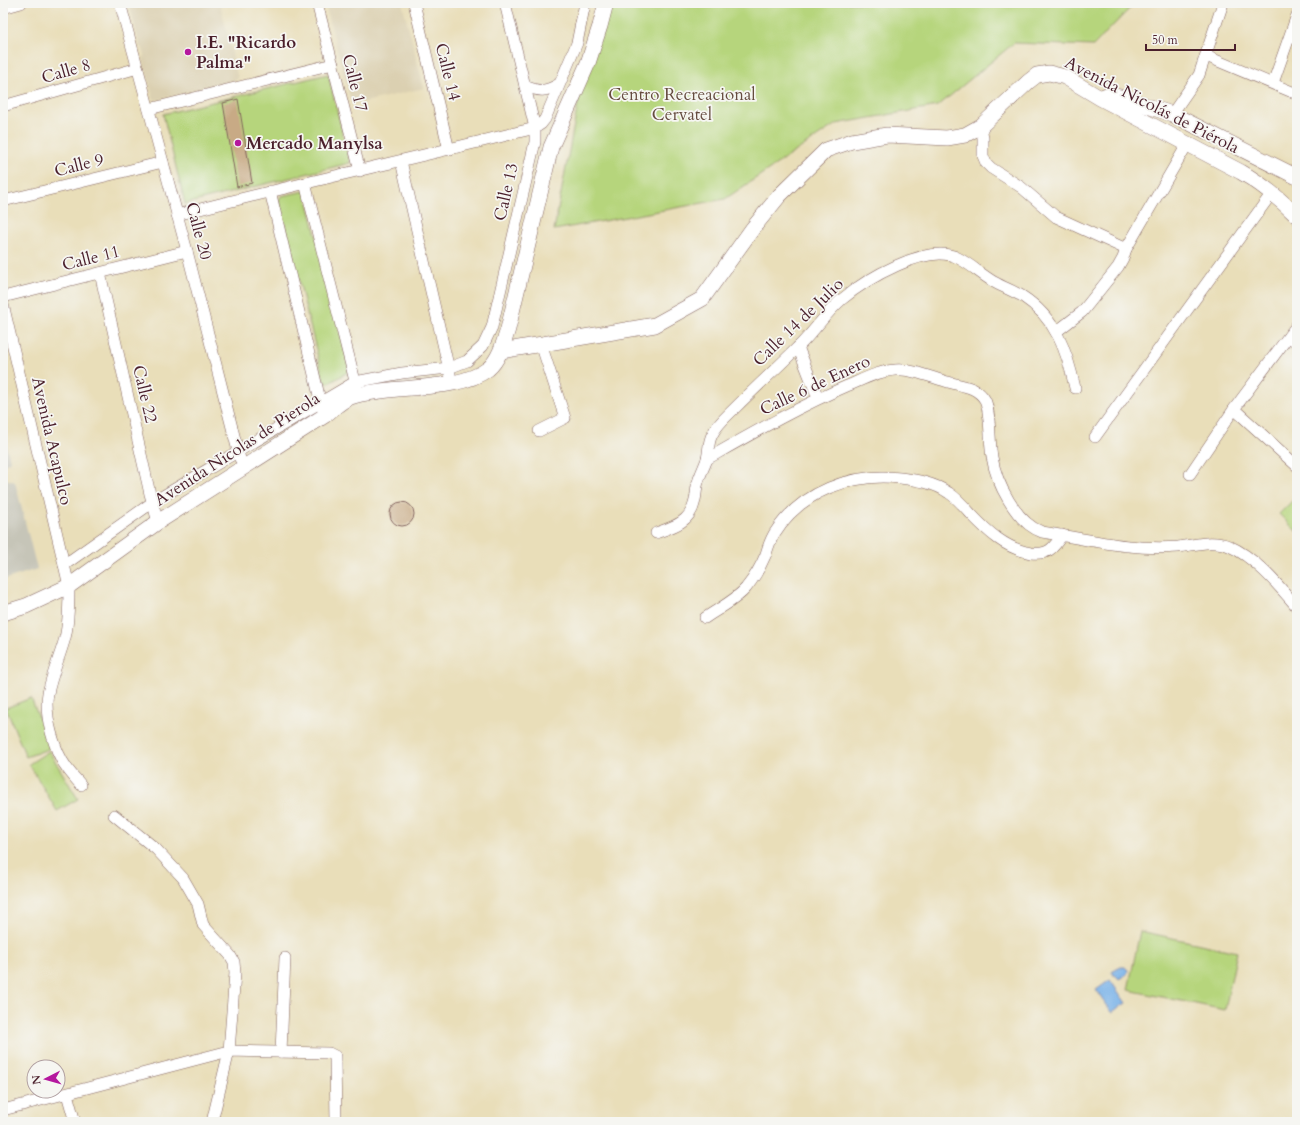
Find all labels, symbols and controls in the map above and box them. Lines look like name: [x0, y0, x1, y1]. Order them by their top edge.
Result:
scale bar: [1146, 26, 1235, 52]
place label: I.E. "Ricardo Palma": [196, 31, 296, 74]
text: 50 m: [1152, 32, 1179, 48]
street label: Calle 14: [430, 41, 466, 104]
marker: I.E. "Ricardo Palma": [183, 47, 193, 57]
street label: Avenida Nicolás de Piérola: [1061, 51, 1244, 159]
street label: Calle 17: [337, 52, 373, 115]
street label: Calle 8: [39, 53, 93, 89]
park label: Centro Recreacional Cervatel: [608, 83, 756, 126]
place label: Mercado Manylsa: [246, 132, 383, 155]
marker: Mercado Manylsa: [233, 138, 243, 148]
street label: Calle 9: [52, 148, 106, 182]
street label: Calle 13: [488, 161, 524, 223]
street label: Calle 20: [180, 200, 218, 263]
street label: Calle 11: [60, 240, 122, 276]
street label: Calle 14 de Julio: [748, 273, 848, 371]
street label: Calle 6 de Enero: [756, 349, 874, 421]
street label: Calle 22: [127, 363, 163, 425]
street label: Avenida Acapulco: [26, 375, 78, 507]
street label: Avenida Nicolas de Pierola: [150, 386, 325, 511]
north arrow: [26, 1059, 66, 1099]
text: N: [29, 1074, 45, 1086]

